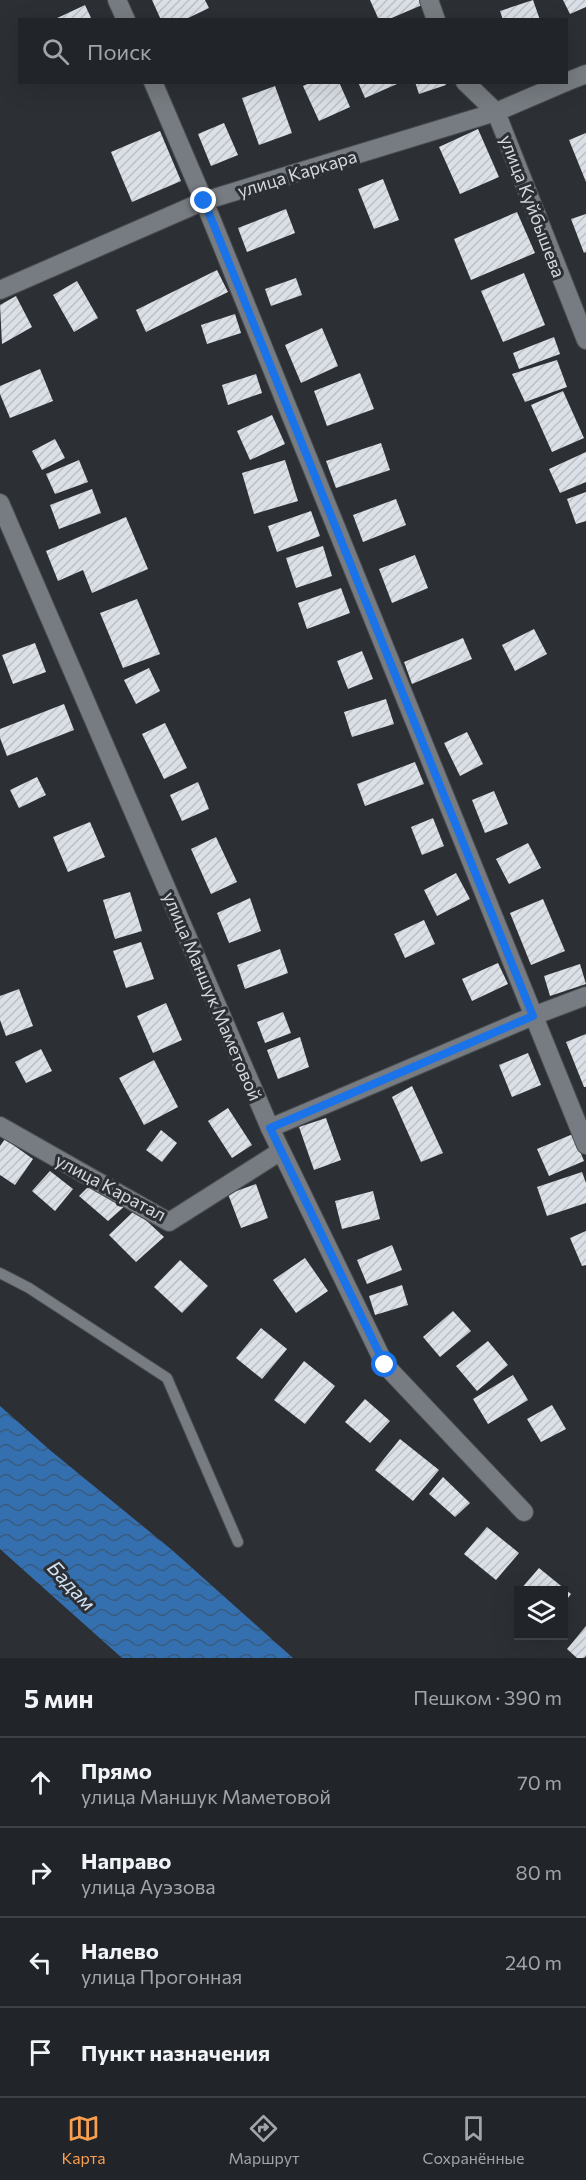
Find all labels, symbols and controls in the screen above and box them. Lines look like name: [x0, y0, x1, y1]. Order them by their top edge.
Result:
search box: [18, 18, 568, 84]
icon: search: [39, 35, 72, 68]
text: Поиск: [87, 38, 152, 65]
street label: улица Куйбышева: [496, 132, 570, 280]
street label: улица Каркара: [235, 144, 359, 202]
route end: [190, 187, 216, 213]
street label: улица Маншук Маметовой: [159, 888, 267, 1104]
street label: улица Каратал: [52, 1149, 170, 1225]
route start: [371, 1351, 397, 1377]
water label: Бадам: [43, 1555, 101, 1615]
map controls: [514, 1586, 568, 1640]
button: layers: [514, 1586, 568, 1640]
text: 5 мин: [24, 1682, 94, 1713]
text: Пешком · 390 m: [413, 1685, 562, 1709]
text: Прямо: [81, 1757, 152, 1784]
icon: ahead: [24, 1766, 57, 1799]
text: 70 m: [517, 1770, 562, 1794]
text: улица Маншук Маметовой: [81, 1784, 331, 1808]
text: Направо: [81, 1847, 171, 1874]
icon: right: [24, 1856, 57, 1889]
text: 80 m: [516, 1860, 562, 1884]
text: улица Ауэзова: [81, 1874, 216, 1898]
text: Налево: [81, 1937, 159, 1964]
icon: left: [24, 1946, 57, 1979]
text: 240 m: [505, 1950, 562, 1974]
text: улица Прогонная: [81, 1964, 242, 1988]
icon: arrive: [24, 2036, 57, 2069]
text: Пункт назначения: [81, 2039, 270, 2066]
tab: Карта: [61, 2112, 106, 2167]
tab: Маршрут: [228, 2112, 300, 2167]
tab: Сохранённые: [422, 2112, 525, 2167]

